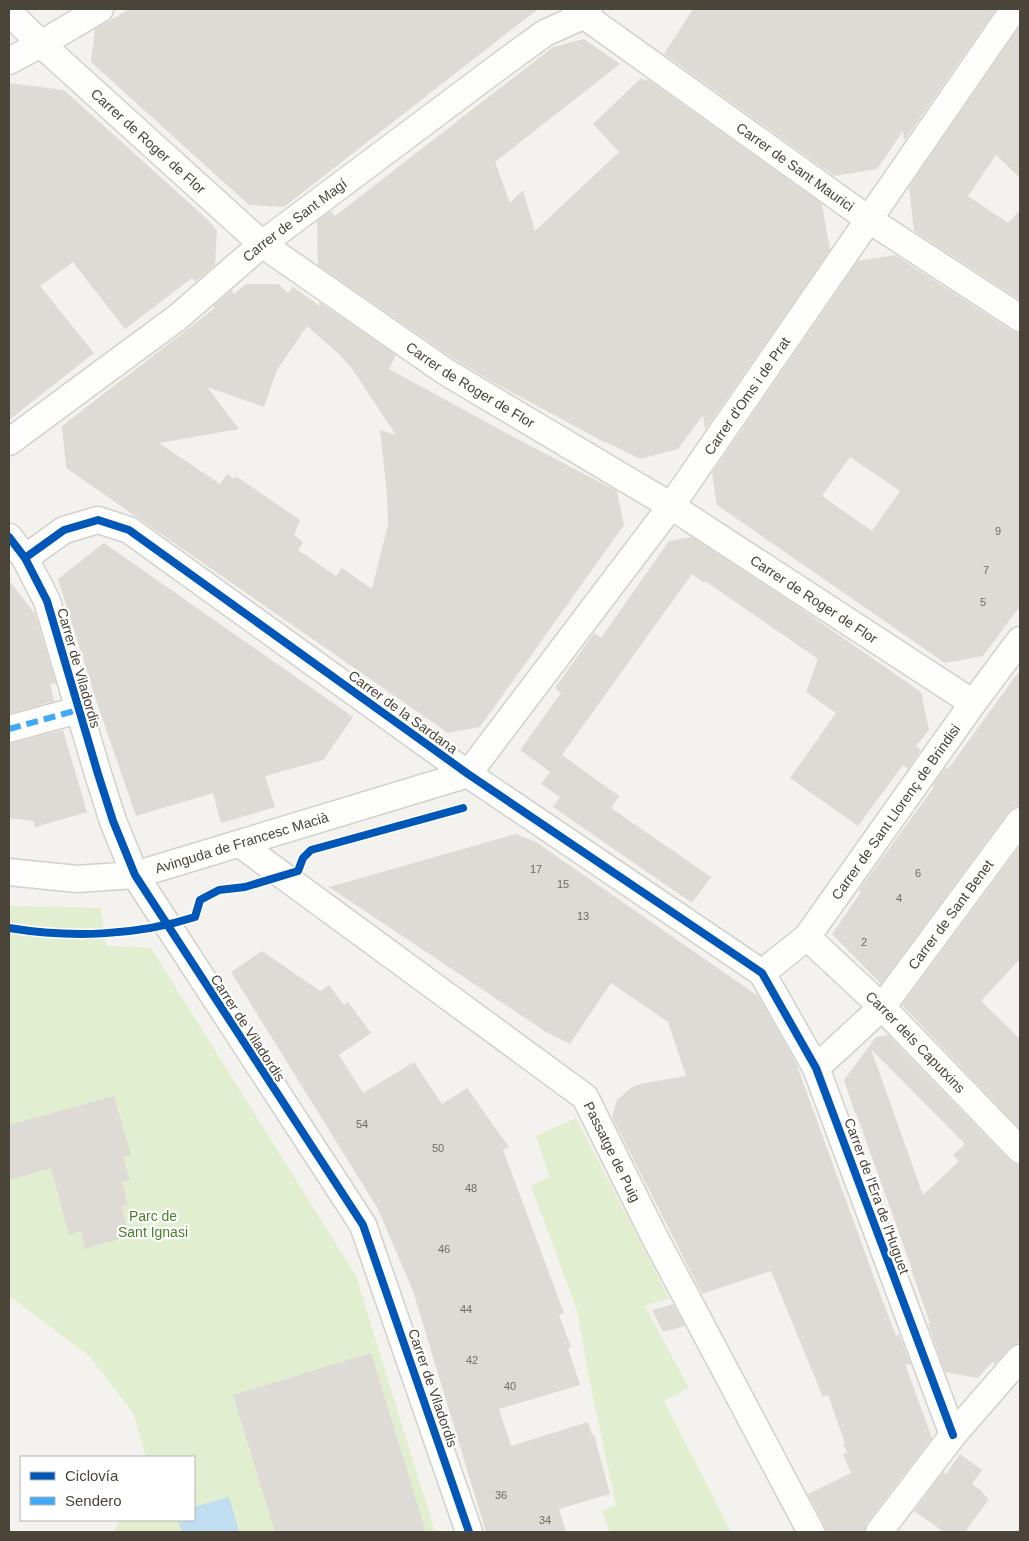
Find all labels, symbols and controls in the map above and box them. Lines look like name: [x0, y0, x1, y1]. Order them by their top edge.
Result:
street label: Carrer de Roger de Flor: [88, 85, 209, 197]
street label: Carrer de Sant Maurici: [733, 119, 857, 214]
street label: Carrer de Sant Magí: [239, 175, 350, 265]
street label: Carrer d'Oms i de Prat: [701, 334, 793, 458]
street label: Carrer de Roger de Flor: [403, 339, 538, 431]
house number: 9: [995, 525, 1001, 537]
street label: Carrer de Roger de Flor: [747, 552, 881, 647]
house number: 7: [983, 564, 989, 576]
house number: 5: [980, 596, 986, 608]
street label: Carrer de Viladordis: [54, 606, 104, 730]
street label: Carrer de la Sardana: [345, 667, 461, 757]
street label: Carrer de Sant Llorenç de Brindisi: [828, 721, 963, 903]
street label: Avinguda de Francesc Macià: [153, 809, 331, 876]
street label: Carrer de Sant Benet: [905, 857, 997, 972]
house number: 17: [530, 863, 542, 875]
house number: 6: [915, 867, 921, 879]
house number: 15: [557, 878, 569, 890]
house number: 4: [896, 892, 902, 904]
house number: 13: [577, 910, 589, 922]
house number: 2: [861, 936, 867, 948]
street label: Carrer de Viladordis: [207, 972, 289, 1084]
street label: Carrer dels Caputxins: [862, 988, 968, 1096]
street label: Passatge de Puig: [581, 1099, 644, 1205]
street label: Carrer de l'Era de l'Huguet: [841, 1116, 913, 1276]
house number: 54: [356, 1118, 368, 1130]
house number: 50: [432, 1142, 444, 1154]
house number: 48: [465, 1182, 477, 1194]
park label: Parc de Sant Ignasi: [118, 1208, 188, 1240]
house number: 46: [438, 1243, 450, 1255]
house number: 44: [460, 1303, 472, 1315]
street label: Carrer de Viladordis: [405, 1327, 461, 1449]
house number: 42: [466, 1354, 478, 1366]
house number: 40: [504, 1380, 516, 1392]
legend: [20, 1456, 195, 1521]
text: Ciclovía: [65, 1467, 119, 1484]
house number: 36: [495, 1489, 507, 1501]
text: Sendero: [65, 1492, 122, 1509]
house number: 34: [539, 1514, 551, 1526]

